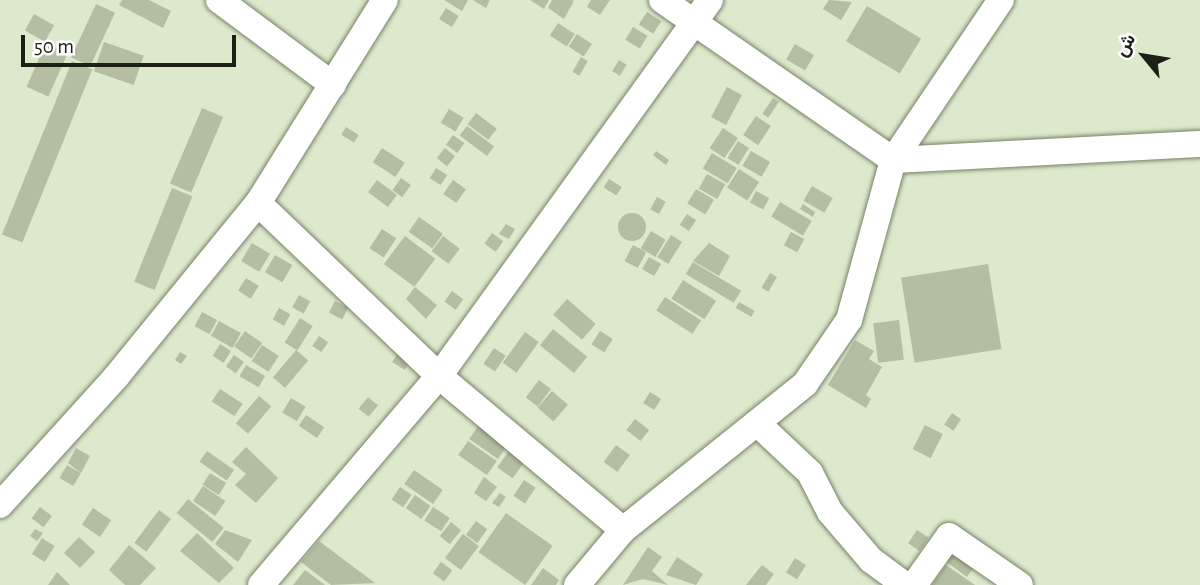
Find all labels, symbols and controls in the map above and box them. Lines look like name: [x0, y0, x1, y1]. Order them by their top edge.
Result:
scale bar: [24, 21, 240, 65]
north arrow: [1109, 21, 1179, 91]
text: ش: [1111, 31, 1139, 60]
text: 50 m: [34, 36, 74, 57]

